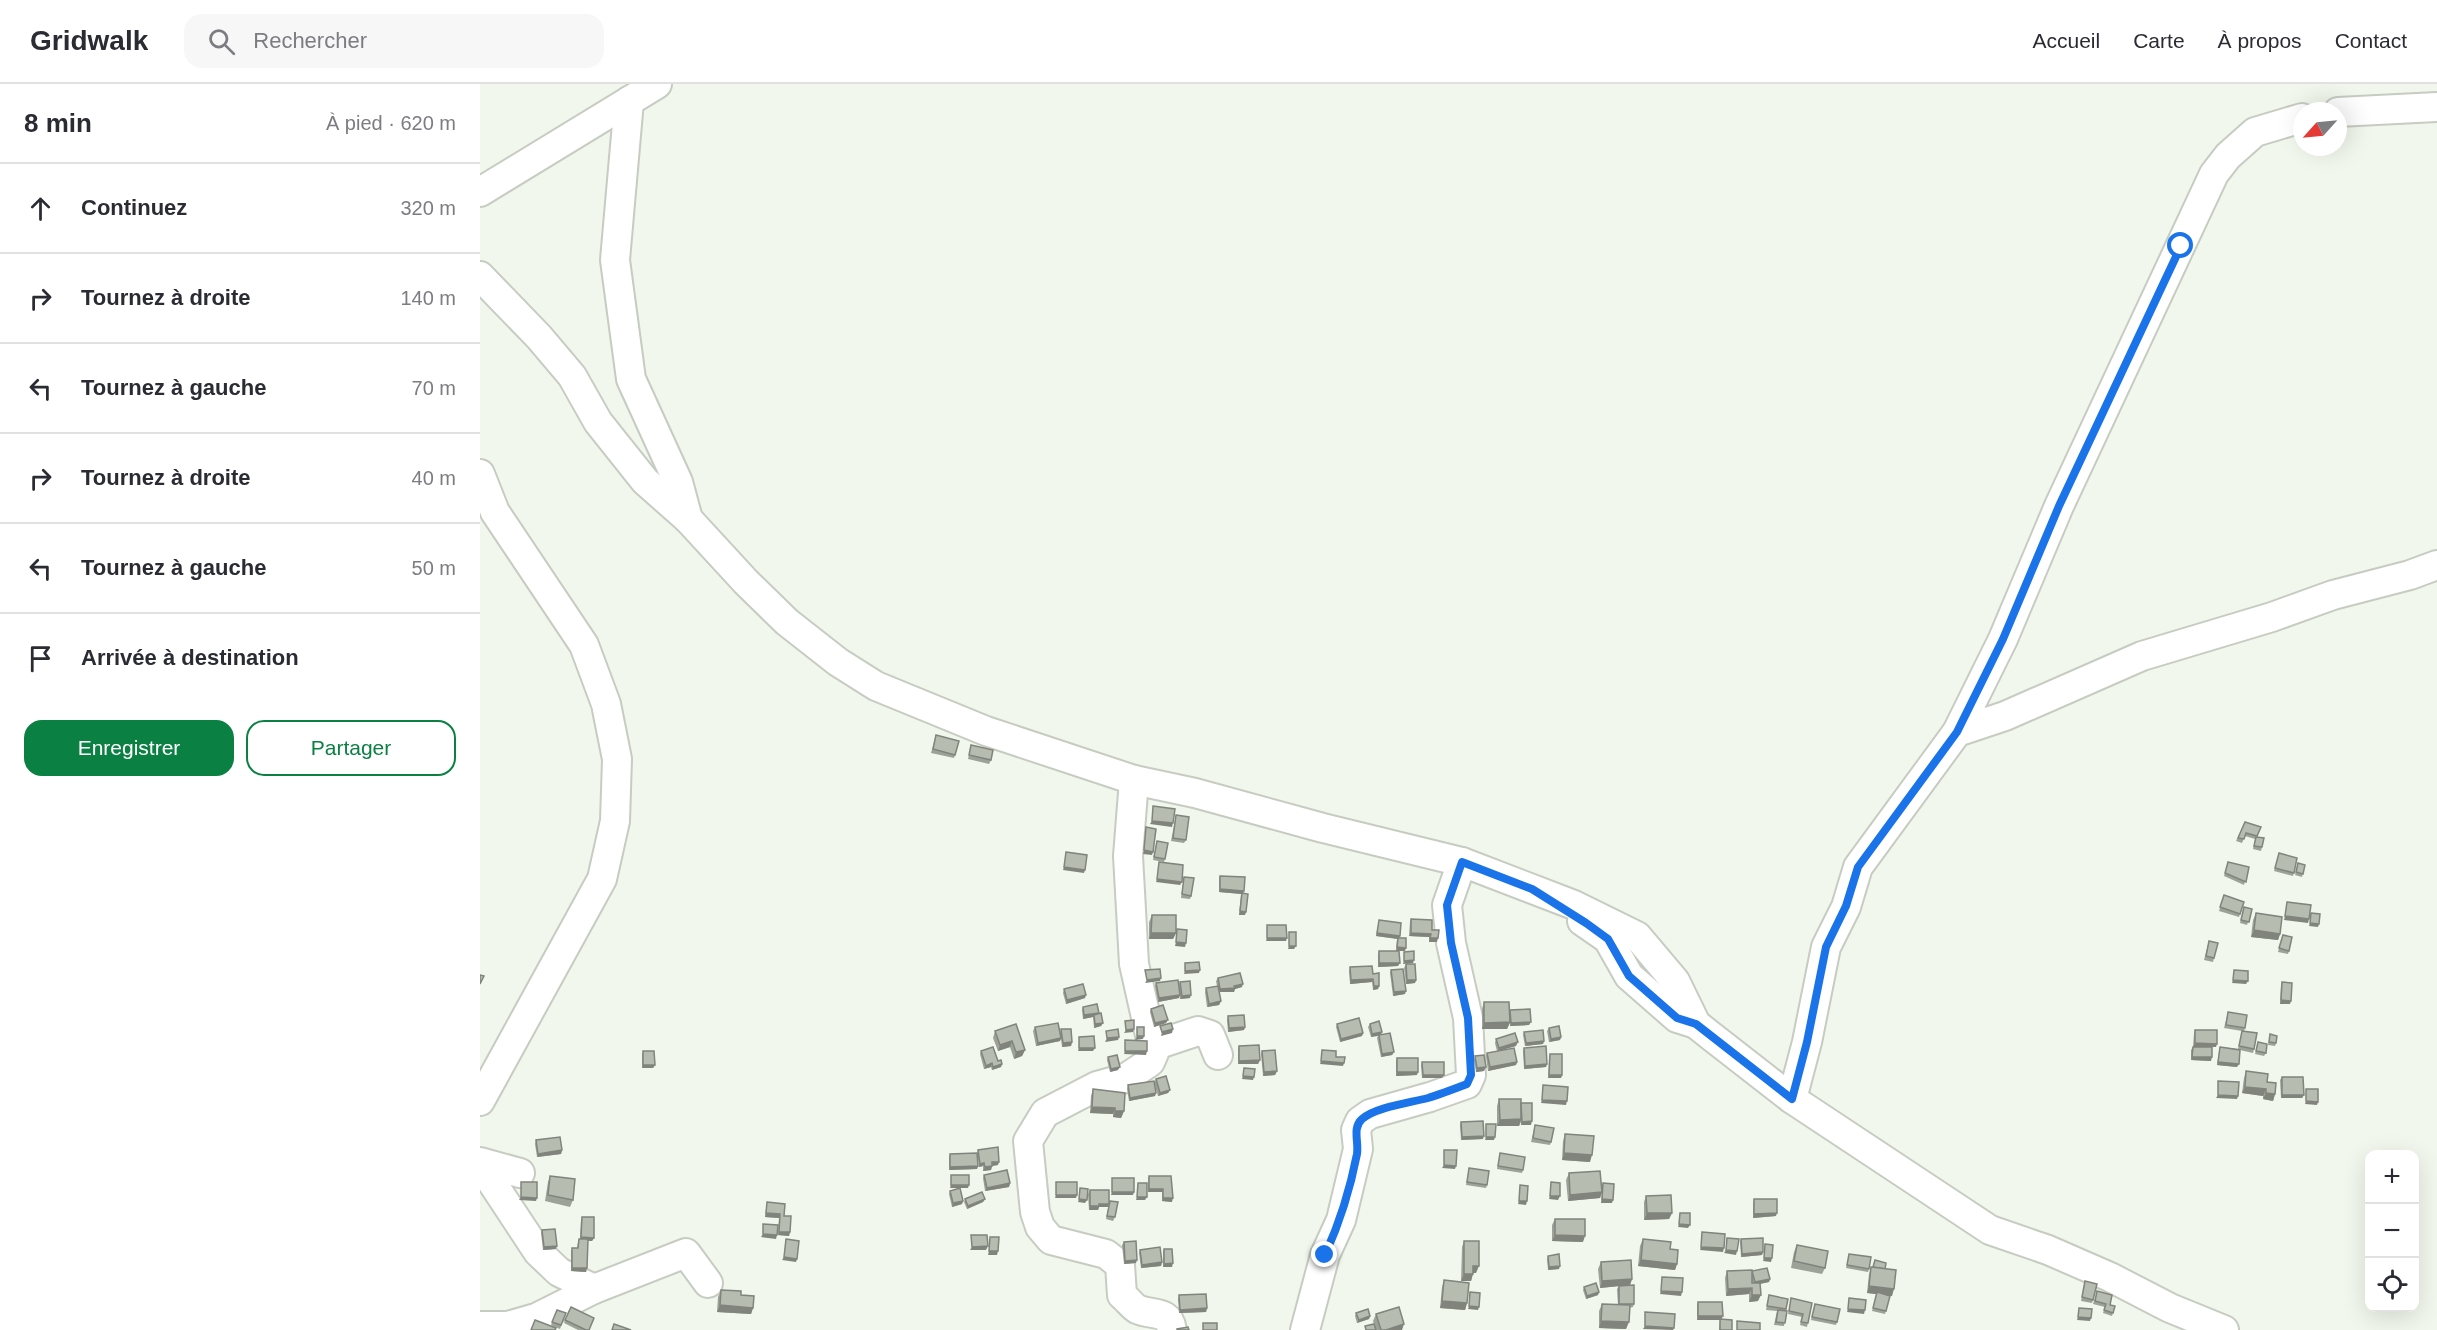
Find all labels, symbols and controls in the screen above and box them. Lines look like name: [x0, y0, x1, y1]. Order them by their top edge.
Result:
search box: [184, 14, 604, 68]
text: Gridwalk: [30, 25, 148, 56]
icon: search: [205, 25, 238, 58]
text: Rechercher: [253, 28, 367, 53]
text: Accueil: [2033, 29, 2100, 52]
text: Carte: [2133, 29, 2185, 52]
text: À propos: [2218, 29, 2302, 52]
text: Contact: [2335, 29, 2407, 52]
north arrow: [2293, 102, 2347, 156]
text: 8 min: [24, 108, 92, 138]
text: À pied · 620 m: [326, 112, 456, 134]
icon: ahead: [24, 192, 57, 225]
text: Continuez: [81, 195, 187, 220]
text: 320 m: [400, 197, 456, 219]
route start: [2167, 232, 2193, 258]
icon: right: [24, 282, 57, 315]
text: Tournez à droite: [81, 285, 251, 310]
text: 140 m: [400, 287, 456, 309]
icon: left: [24, 372, 57, 405]
text: Tournez à gauche: [81, 375, 266, 400]
text: 70 m: [412, 377, 456, 399]
icon: right: [24, 462, 57, 495]
text: Tournez à droite: [81, 465, 251, 490]
text: 40 m: [412, 467, 456, 489]
icon: left: [24, 552, 57, 585]
text: Tournez à gauche: [81, 555, 266, 580]
text: 50 m: [412, 557, 456, 579]
icon: arrive: [24, 642, 57, 675]
text: Arrivée à destination: [81, 645, 299, 670]
button: Enregistrer: [24, 720, 234, 776]
button: Partager: [246, 720, 456, 776]
map controls: [2365, 1150, 2419, 1312]
button: +: [2365, 1150, 2419, 1204]
button: −: [2365, 1204, 2419, 1258]
route end: [1311, 1241, 1337, 1267]
button: locate: [2365, 1258, 2419, 1312]

